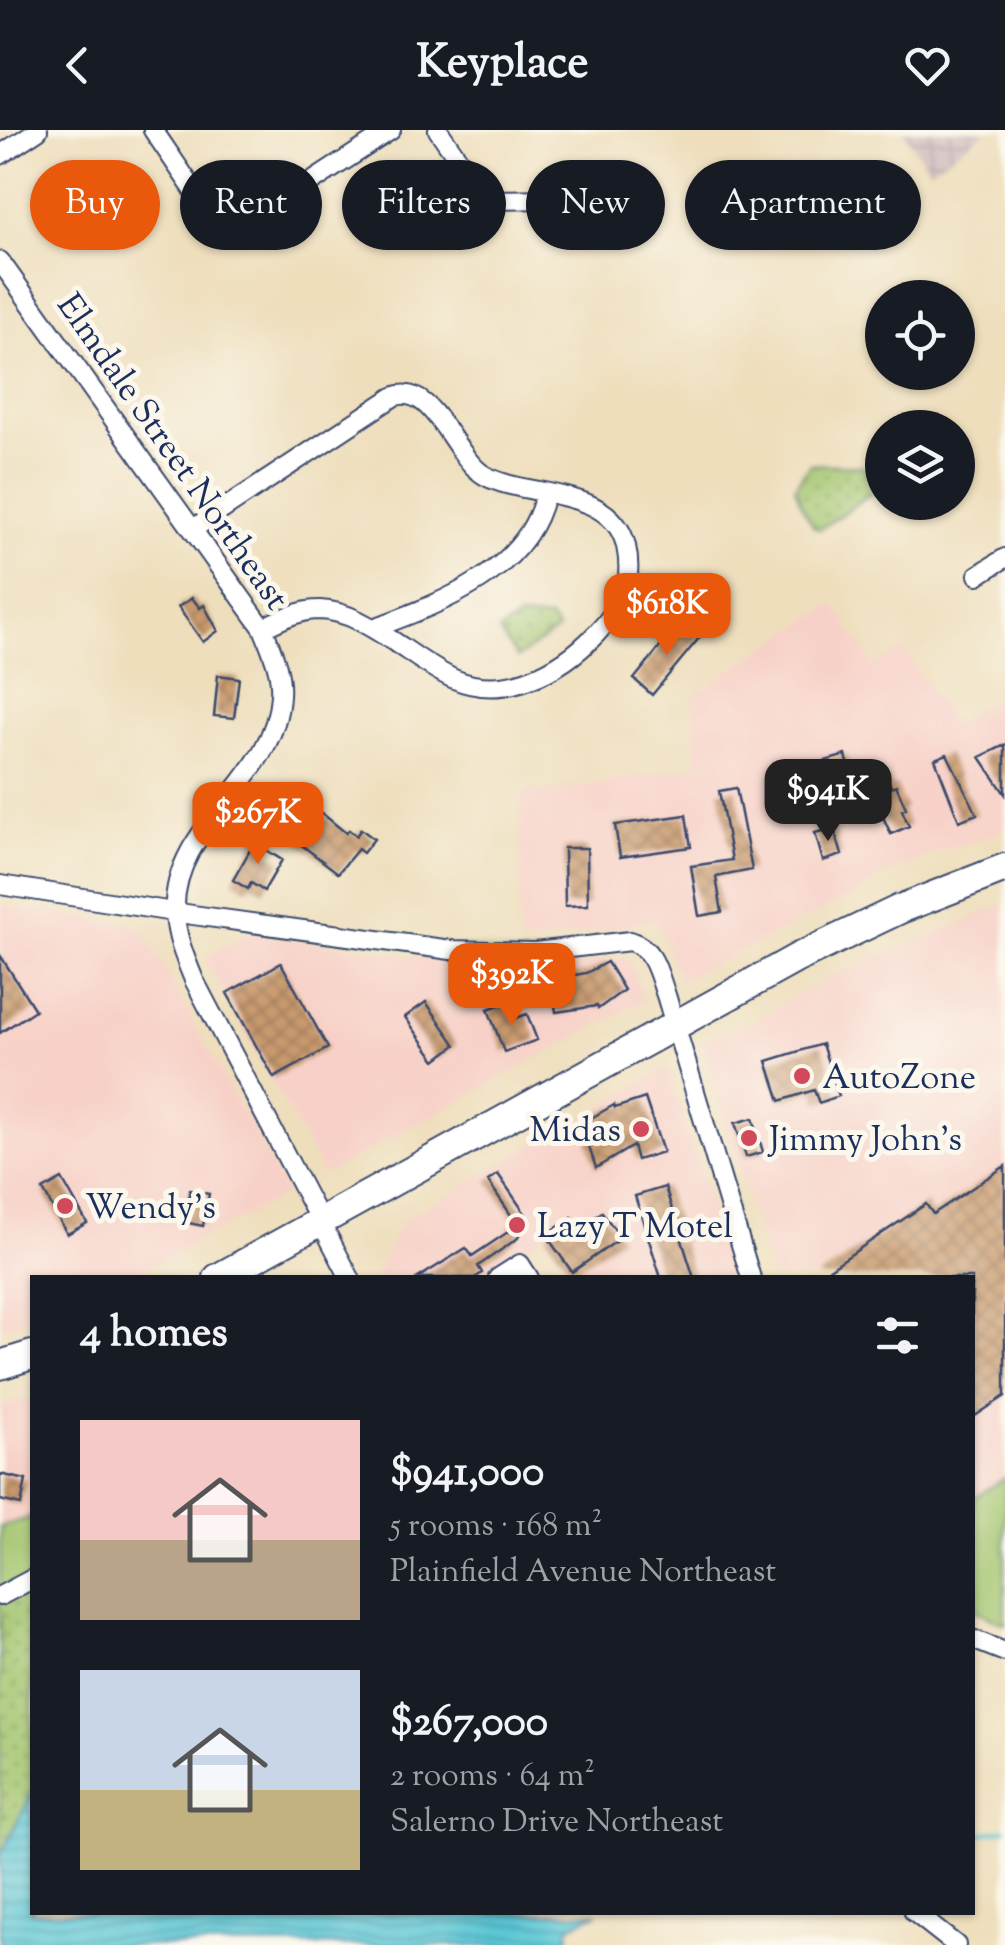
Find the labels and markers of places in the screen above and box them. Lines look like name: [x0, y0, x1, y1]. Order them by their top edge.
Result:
pin: $618K: [597, 573, 737, 658]
pin: $941K: [758, 759, 898, 844]
pin: $267K: [188, 782, 328, 867]
pin: $392K: [442, 943, 582, 1028]
place label: AutoZone: [822, 1054, 976, 1105]
marker: AutoZone: [791, 1065, 813, 1087]
place label: Midas: [529, 1107, 621, 1158]
place label: Jimmy John's: [767, 1116, 962, 1167]
marker: Midas: [630, 1118, 652, 1140]
marker: Jimmy John's: [738, 1127, 760, 1149]
place label: Wendy's: [85, 1184, 216, 1235]
marker: Wendy's: [54, 1195, 76, 1217]
place label: Lazy T Motel: [537, 1203, 733, 1254]
marker: Lazy T Motel: [506, 1214, 528, 1236]

